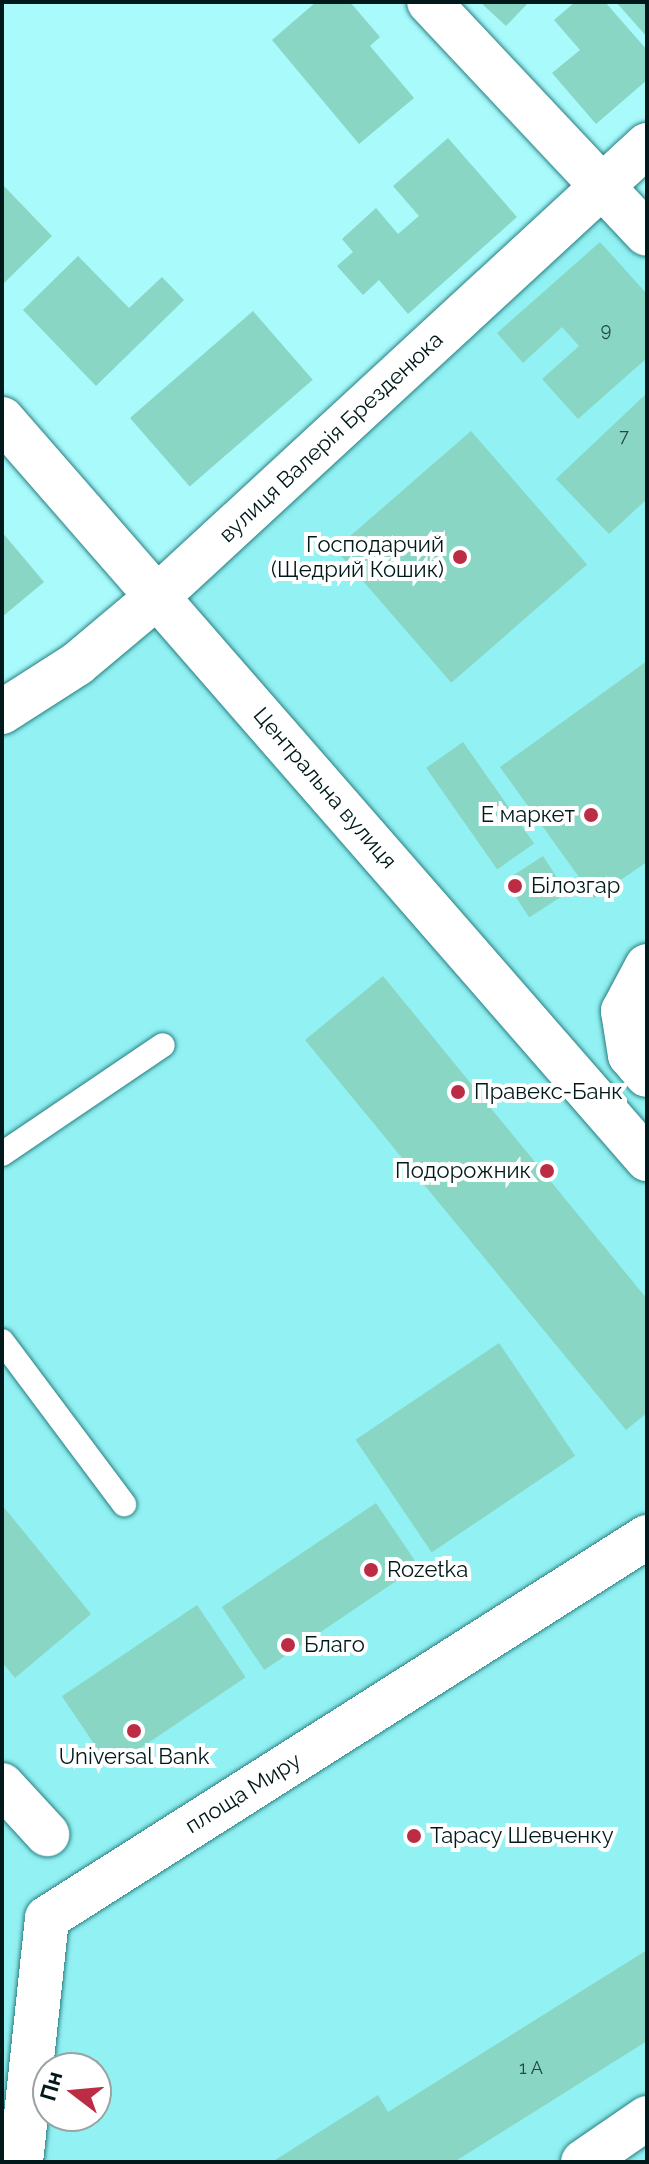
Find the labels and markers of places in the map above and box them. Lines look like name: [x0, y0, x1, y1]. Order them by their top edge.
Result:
place label: Господарчий (Щедрий Кошик): [271, 531, 444, 582]
marker: Господарчий (Щедрий Кошик): [451, 548, 469, 566]
place label: E маркет: [481, 802, 575, 828]
marker: E маркет: [582, 806, 600, 824]
place label: Білозгар: [531, 873, 620, 899]
marker: Білозгар: [506, 877, 524, 895]
place label: Правекс-Банк: [474, 1079, 623, 1105]
marker: Правекс-Банк: [449, 1083, 467, 1101]
place label: Подорожник: [395, 1158, 531, 1184]
marker: Подорожник: [538, 1162, 556, 1180]
place label: Rozetka: [387, 1557, 468, 1583]
marker: Rozetka: [362, 1561, 380, 1579]
place label: Благо: [304, 1632, 365, 1658]
marker: Благо: [279, 1636, 297, 1654]
marker: Universal Bank: [125, 1722, 143, 1740]
place label: Universal Bank: [58, 1744, 210, 1770]
place label: Тарасу Шевченку: [430, 1823, 614, 1849]
marker: Тарасу Шевченку: [405, 1827, 423, 1845]

